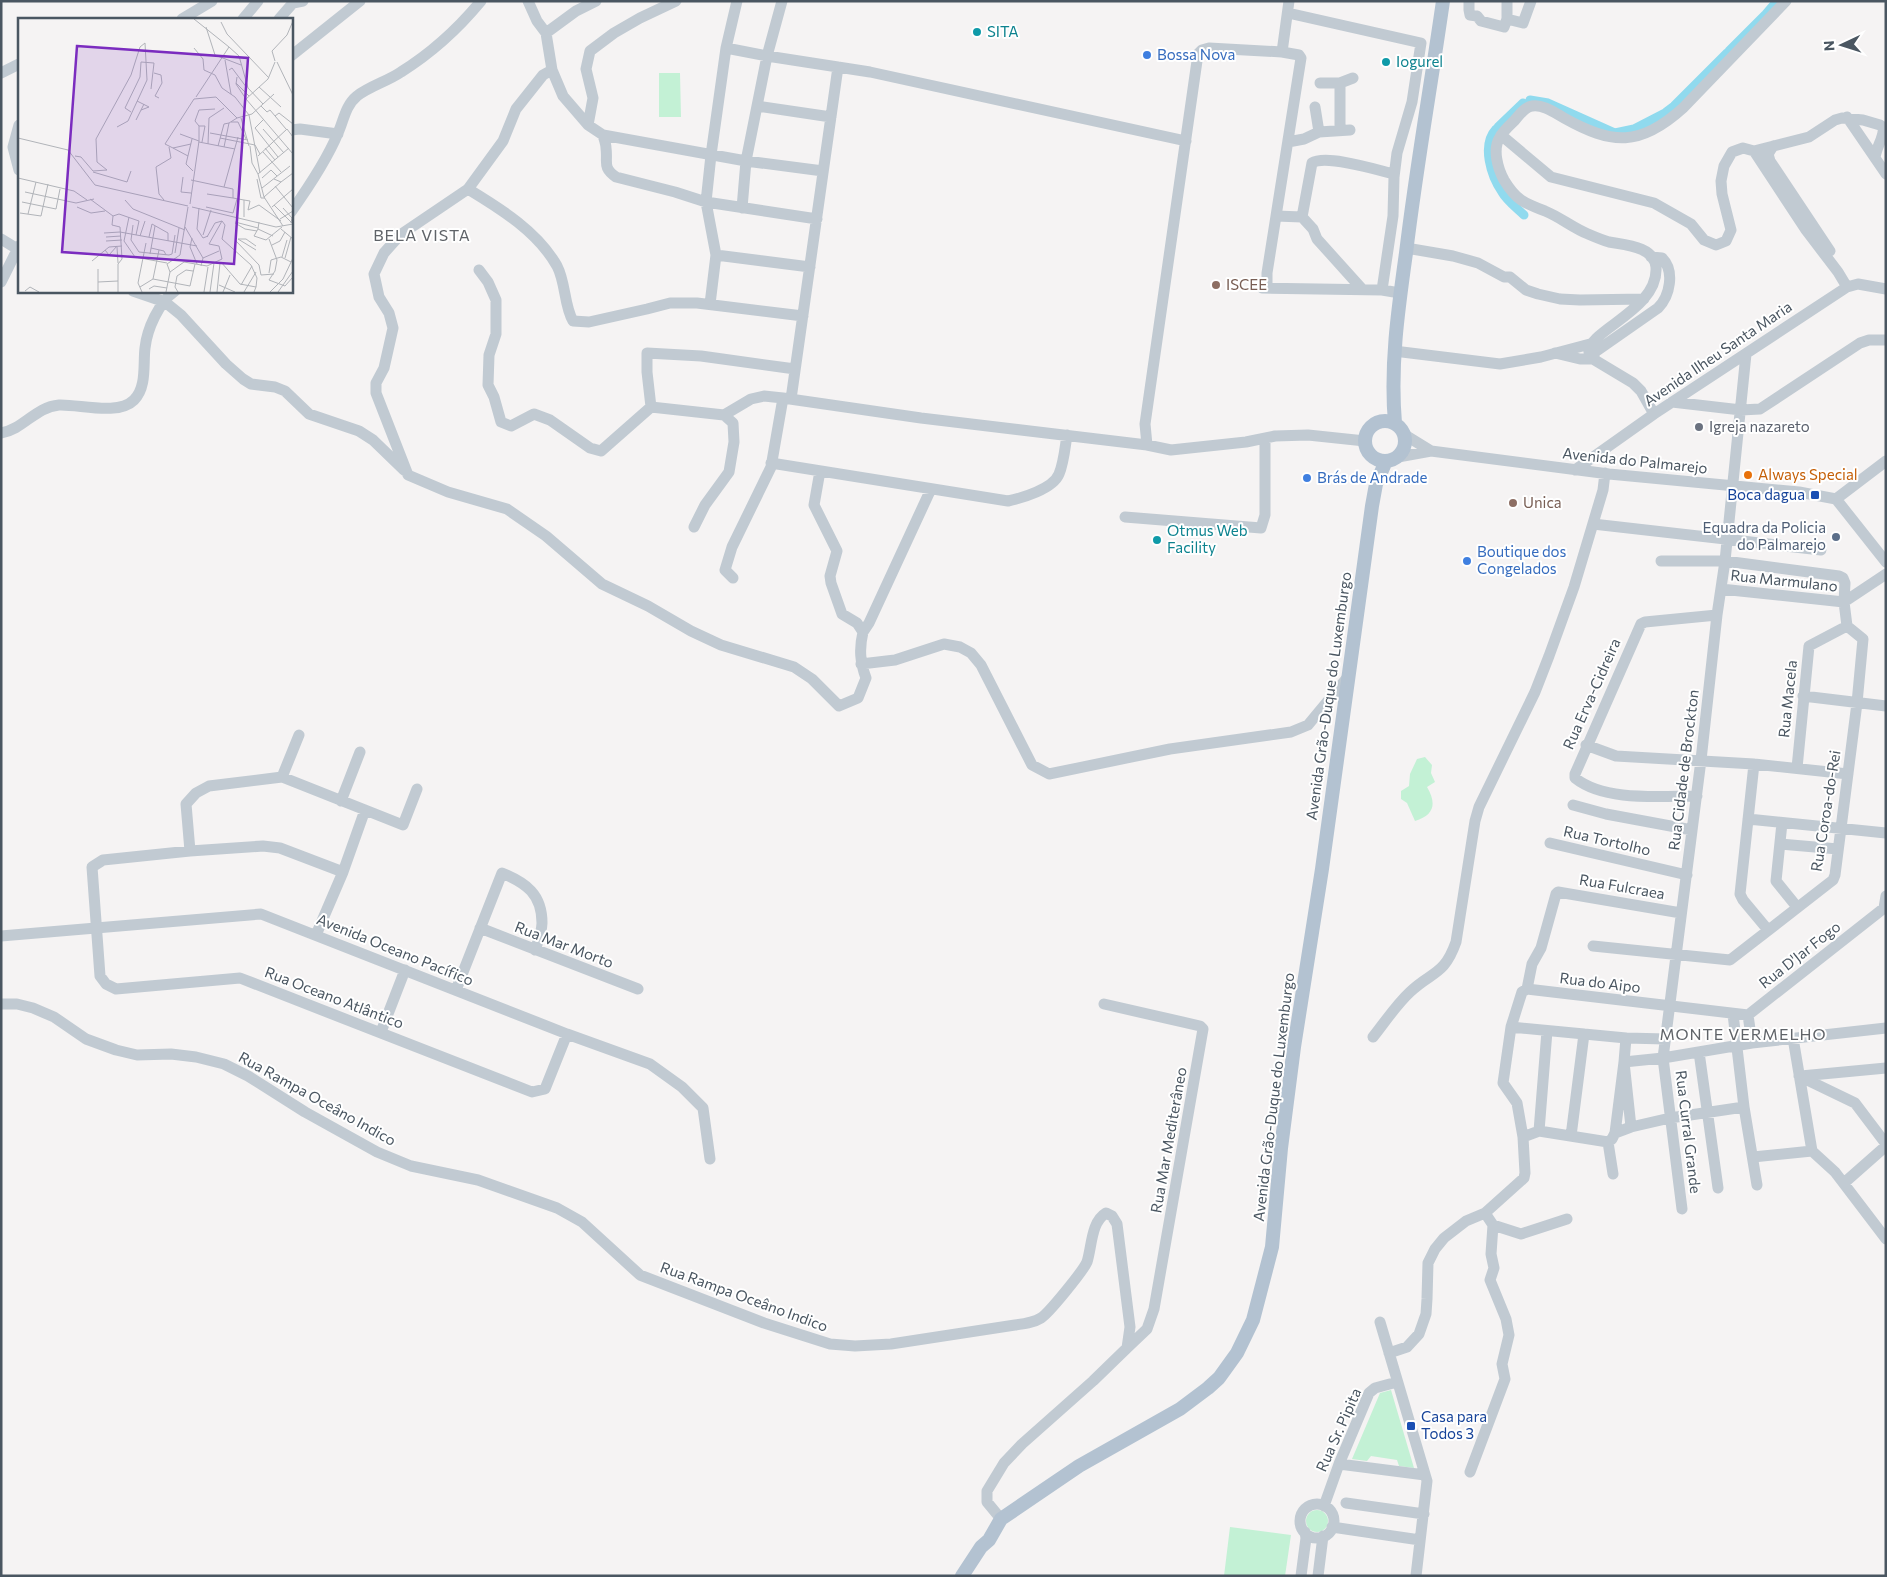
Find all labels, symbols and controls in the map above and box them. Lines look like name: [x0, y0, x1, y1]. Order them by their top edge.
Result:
inset map: [18, 18, 292, 292]
north arrow: [1817, 20, 1867, 70]
place label: SITA: [987, 22, 1019, 40]
marker: SITA: [971, 26, 983, 38]
text: N: [1820, 40, 1837, 52]
place label: Bossa Nova: [1157, 45, 1235, 63]
marker: Bossa Nova: [1141, 49, 1153, 61]
place label: Iogurel: [1396, 52, 1443, 70]
marker: Iogurel: [1380, 56, 1392, 68]
district label: BELA VISTA: [373, 225, 471, 244]
place label: ISCEE: [1226, 275, 1267, 293]
marker: ISCEE: [1210, 279, 1222, 291]
street label: Avenida Ilheu Santa Maria: [1640, 297, 1795, 409]
place label: Igreja nazareto: [1709, 417, 1810, 435]
marker: Igreja nazareto: [1693, 421, 1705, 433]
street label: Avenida do Palmarejo: [1562, 443, 1709, 477]
place label: Always Special: [1758, 465, 1858, 483]
place label: Brás de Andrade: [1317, 468, 1427, 486]
marker: Always Special: [1742, 469, 1754, 481]
marker: Brás de Andrade: [1301, 472, 1313, 484]
place label: Boca dagua: [1727, 485, 1805, 503]
marker: Boca dagua: [1809, 489, 1821, 501]
place label: Unica: [1523, 493, 1562, 511]
marker: Unica: [1507, 497, 1519, 509]
place label: Equadra da Policia do Palmarejo: [1703, 518, 1826, 553]
place label: Otmus Web Facility: [1167, 521, 1248, 556]
marker: Equadra da Policia do Palmarejo: [1830, 531, 1842, 543]
marker: Otmus Web Facility: [1151, 534, 1163, 546]
place label: Boutique dos Congelados: [1477, 542, 1566, 577]
marker: Boutique dos Congelados: [1461, 555, 1473, 567]
street label: Rua Marmulano: [1730, 565, 1839, 595]
street label: Avenida Grão-Duque do Luxemburgo: [1302, 571, 1354, 821]
street label: Rua Erva-Cidreira: [1559, 635, 1624, 752]
street label: Rua Macela: [1774, 659, 1800, 739]
street label: Rua Cidade de Brockton: [1664, 688, 1702, 851]
street label: Rua Coroa-do-Rei: [1807, 749, 1843, 873]
street label: Rua Tortolho: [1562, 821, 1653, 859]
street label: Rua Fulcraea: [1578, 870, 1666, 902]
street label: Avenida Oceano Pacífico: [314, 909, 476, 989]
street label: Rua Mar Morto: [512, 917, 616, 971]
street label: Rua D'Jar Fogo: [1755, 917, 1844, 992]
street label: Rua Oceano Atlântico: [262, 962, 406, 1032]
street label: Rua do Aipo: [1559, 968, 1642, 996]
street label: Avenida Grão-Duque do Luxemburgo: [1249, 971, 1297, 1222]
district label: MONTE VERMELHO: [1659, 1024, 1827, 1043]
street label: Rua Rampa Oceâno Indico: [236, 1047, 399, 1149]
street label: Rua Mar Mediterâneo: [1146, 1065, 1190, 1214]
street label: Rua Curral Grande: [1673, 1069, 1705, 1195]
street label: Rua Rampa Oceâno Indico: [658, 1257, 831, 1335]
street label: Rua Sr. Pipita: [1312, 1385, 1365, 1474]
place label: Casa para Todos 3: [1421, 1407, 1487, 1442]
marker: Casa para Todos 3: [1405, 1420, 1417, 1432]

